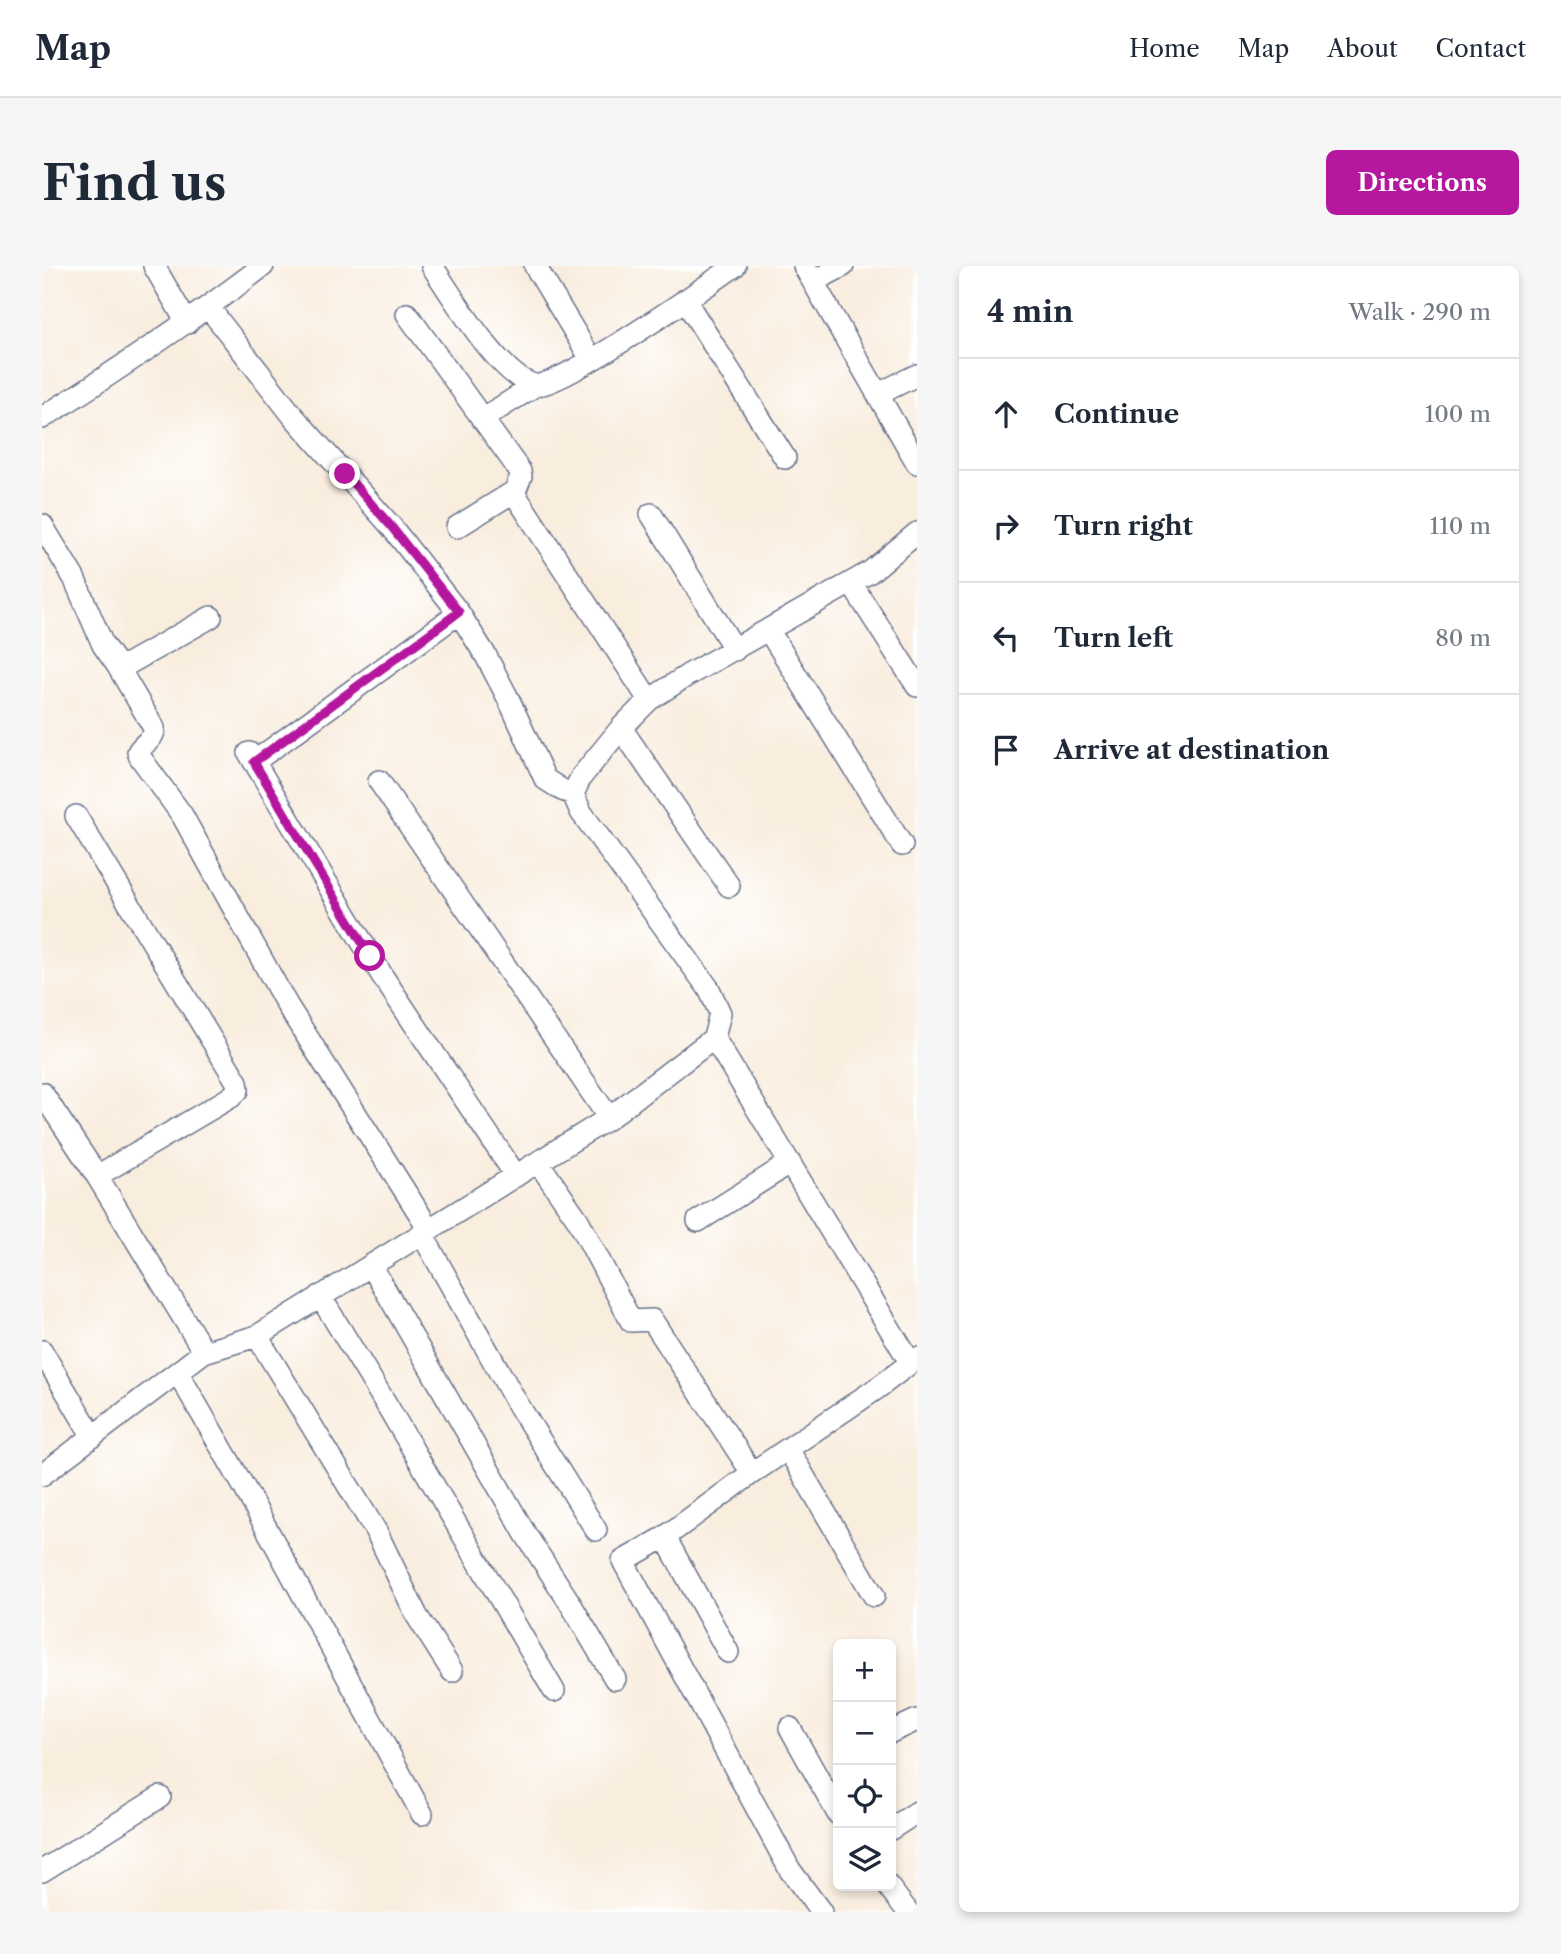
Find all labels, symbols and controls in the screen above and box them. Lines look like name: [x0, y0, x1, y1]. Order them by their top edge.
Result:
text: Map: [35, 28, 111, 69]
text: Home: [1129, 34, 1200, 63]
text: Map: [1238, 34, 1289, 63]
text: About: [1327, 34, 1398, 63]
text: Contact: [1436, 34, 1526, 63]
button: Directions: [1326, 150, 1519, 215]
text: Find us: [42, 152, 226, 213]
text: 4 min: [987, 293, 1073, 330]
text: Walk · 290 m: [1349, 298, 1491, 326]
icon: ahead: [987, 395, 1025, 433]
text: Continue: [1054, 398, 1179, 430]
text: 100 m: [1425, 400, 1491, 428]
route end: [329, 458, 360, 489]
icon: right: [987, 507, 1025, 545]
text: Turn right: [1054, 510, 1193, 542]
text: 110 m: [1430, 512, 1491, 540]
icon: left: [987, 619, 1025, 657]
text: Turn left: [1054, 622, 1173, 654]
text: 80 m: [1435, 624, 1491, 652]
icon: arrive: [987, 731, 1025, 769]
text: Arrive at destination: [1054, 734, 1329, 766]
route start: [354, 940, 385, 971]
map controls: [833, 1639, 896, 1891]
button: +: [833, 1639, 896, 1702]
button: −: [833, 1702, 896, 1765]
button: locate: [833, 1765, 896, 1828]
button: layers: [833, 1828, 896, 1891]

